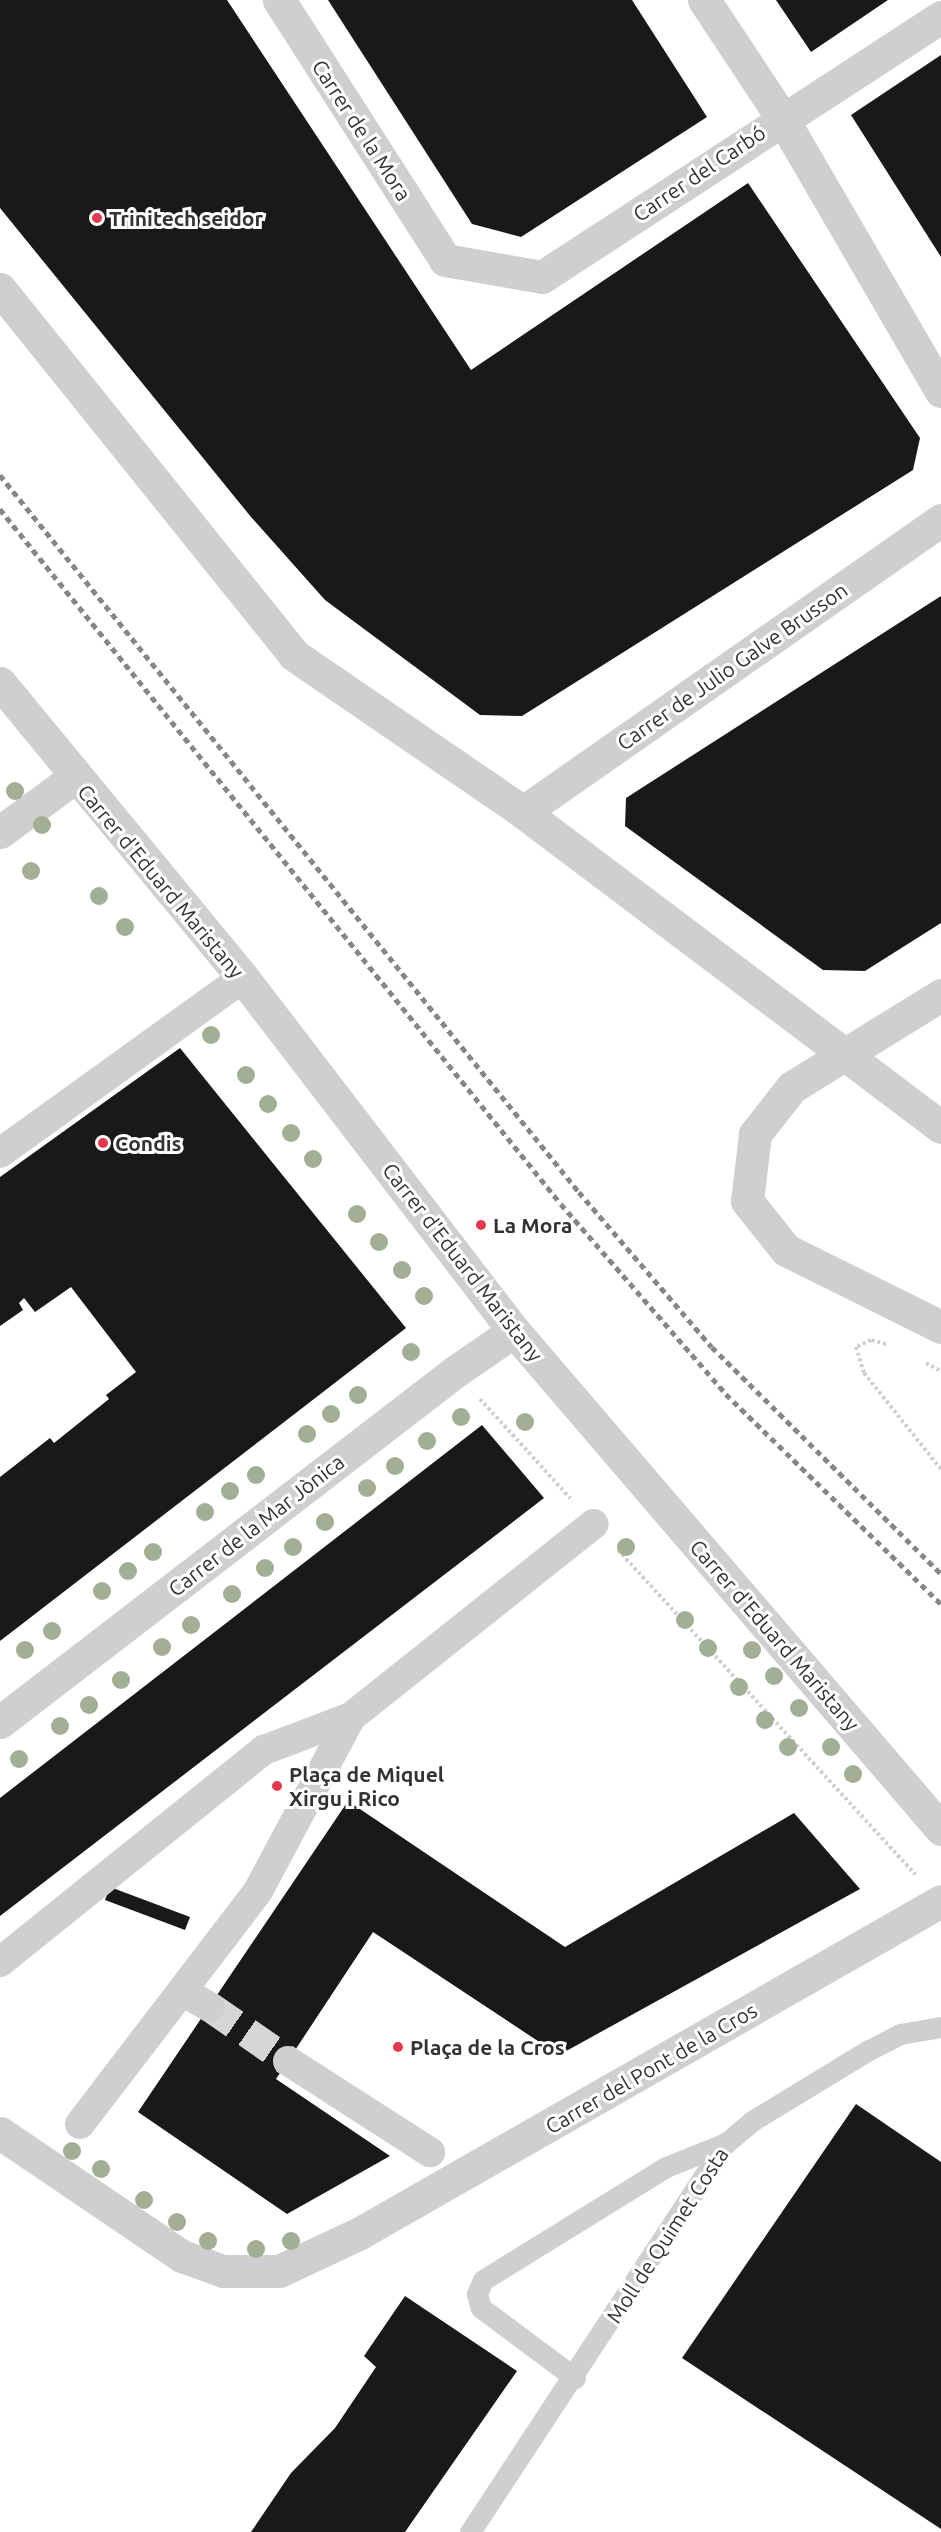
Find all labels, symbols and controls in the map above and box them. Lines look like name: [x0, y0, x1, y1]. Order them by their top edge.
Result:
street label: Carrer de la Mora: [307, 55, 417, 205]
street label: Carrer del Carbó: [628, 119, 770, 227]
place label: Trinitech seidor: [109, 205, 263, 231]
marker: Trinitech seidor: [90, 211, 104, 225]
street label: Carrer de Julio Galve Brusson: [612, 577, 852, 755]
street label: Carrer d'Eduard Maristany: [73, 779, 249, 983]
place label: Condis: [115, 1130, 181, 1156]
marker: Condis: [96, 1136, 110, 1150]
street label: Carrer d'Eduard Maristany: [378, 1158, 548, 1366]
place label: La Mora: [493, 1212, 572, 1238]
marker: La Mora: [474, 1218, 488, 1232]
street label: Carrer de la Mar Jònica: [163, 1449, 349, 1601]
street label: Carrer d'Eduard Maristany: [685, 1534, 865, 1736]
place label: Plaça de Miquel Xirgu i Rico: [289, 1761, 444, 1811]
marker: Plaça de Miquel Xirgu i Rico: [270, 1779, 284, 1793]
street label: Carrer del Pont de la Cros: [541, 1997, 761, 2139]
place label: Plaça de la Cros: [410, 2034, 565, 2060]
marker: Plaça de la Cros: [391, 2040, 405, 2054]
street label: Moll de Quimet Costa: [601, 2142, 733, 2328]

